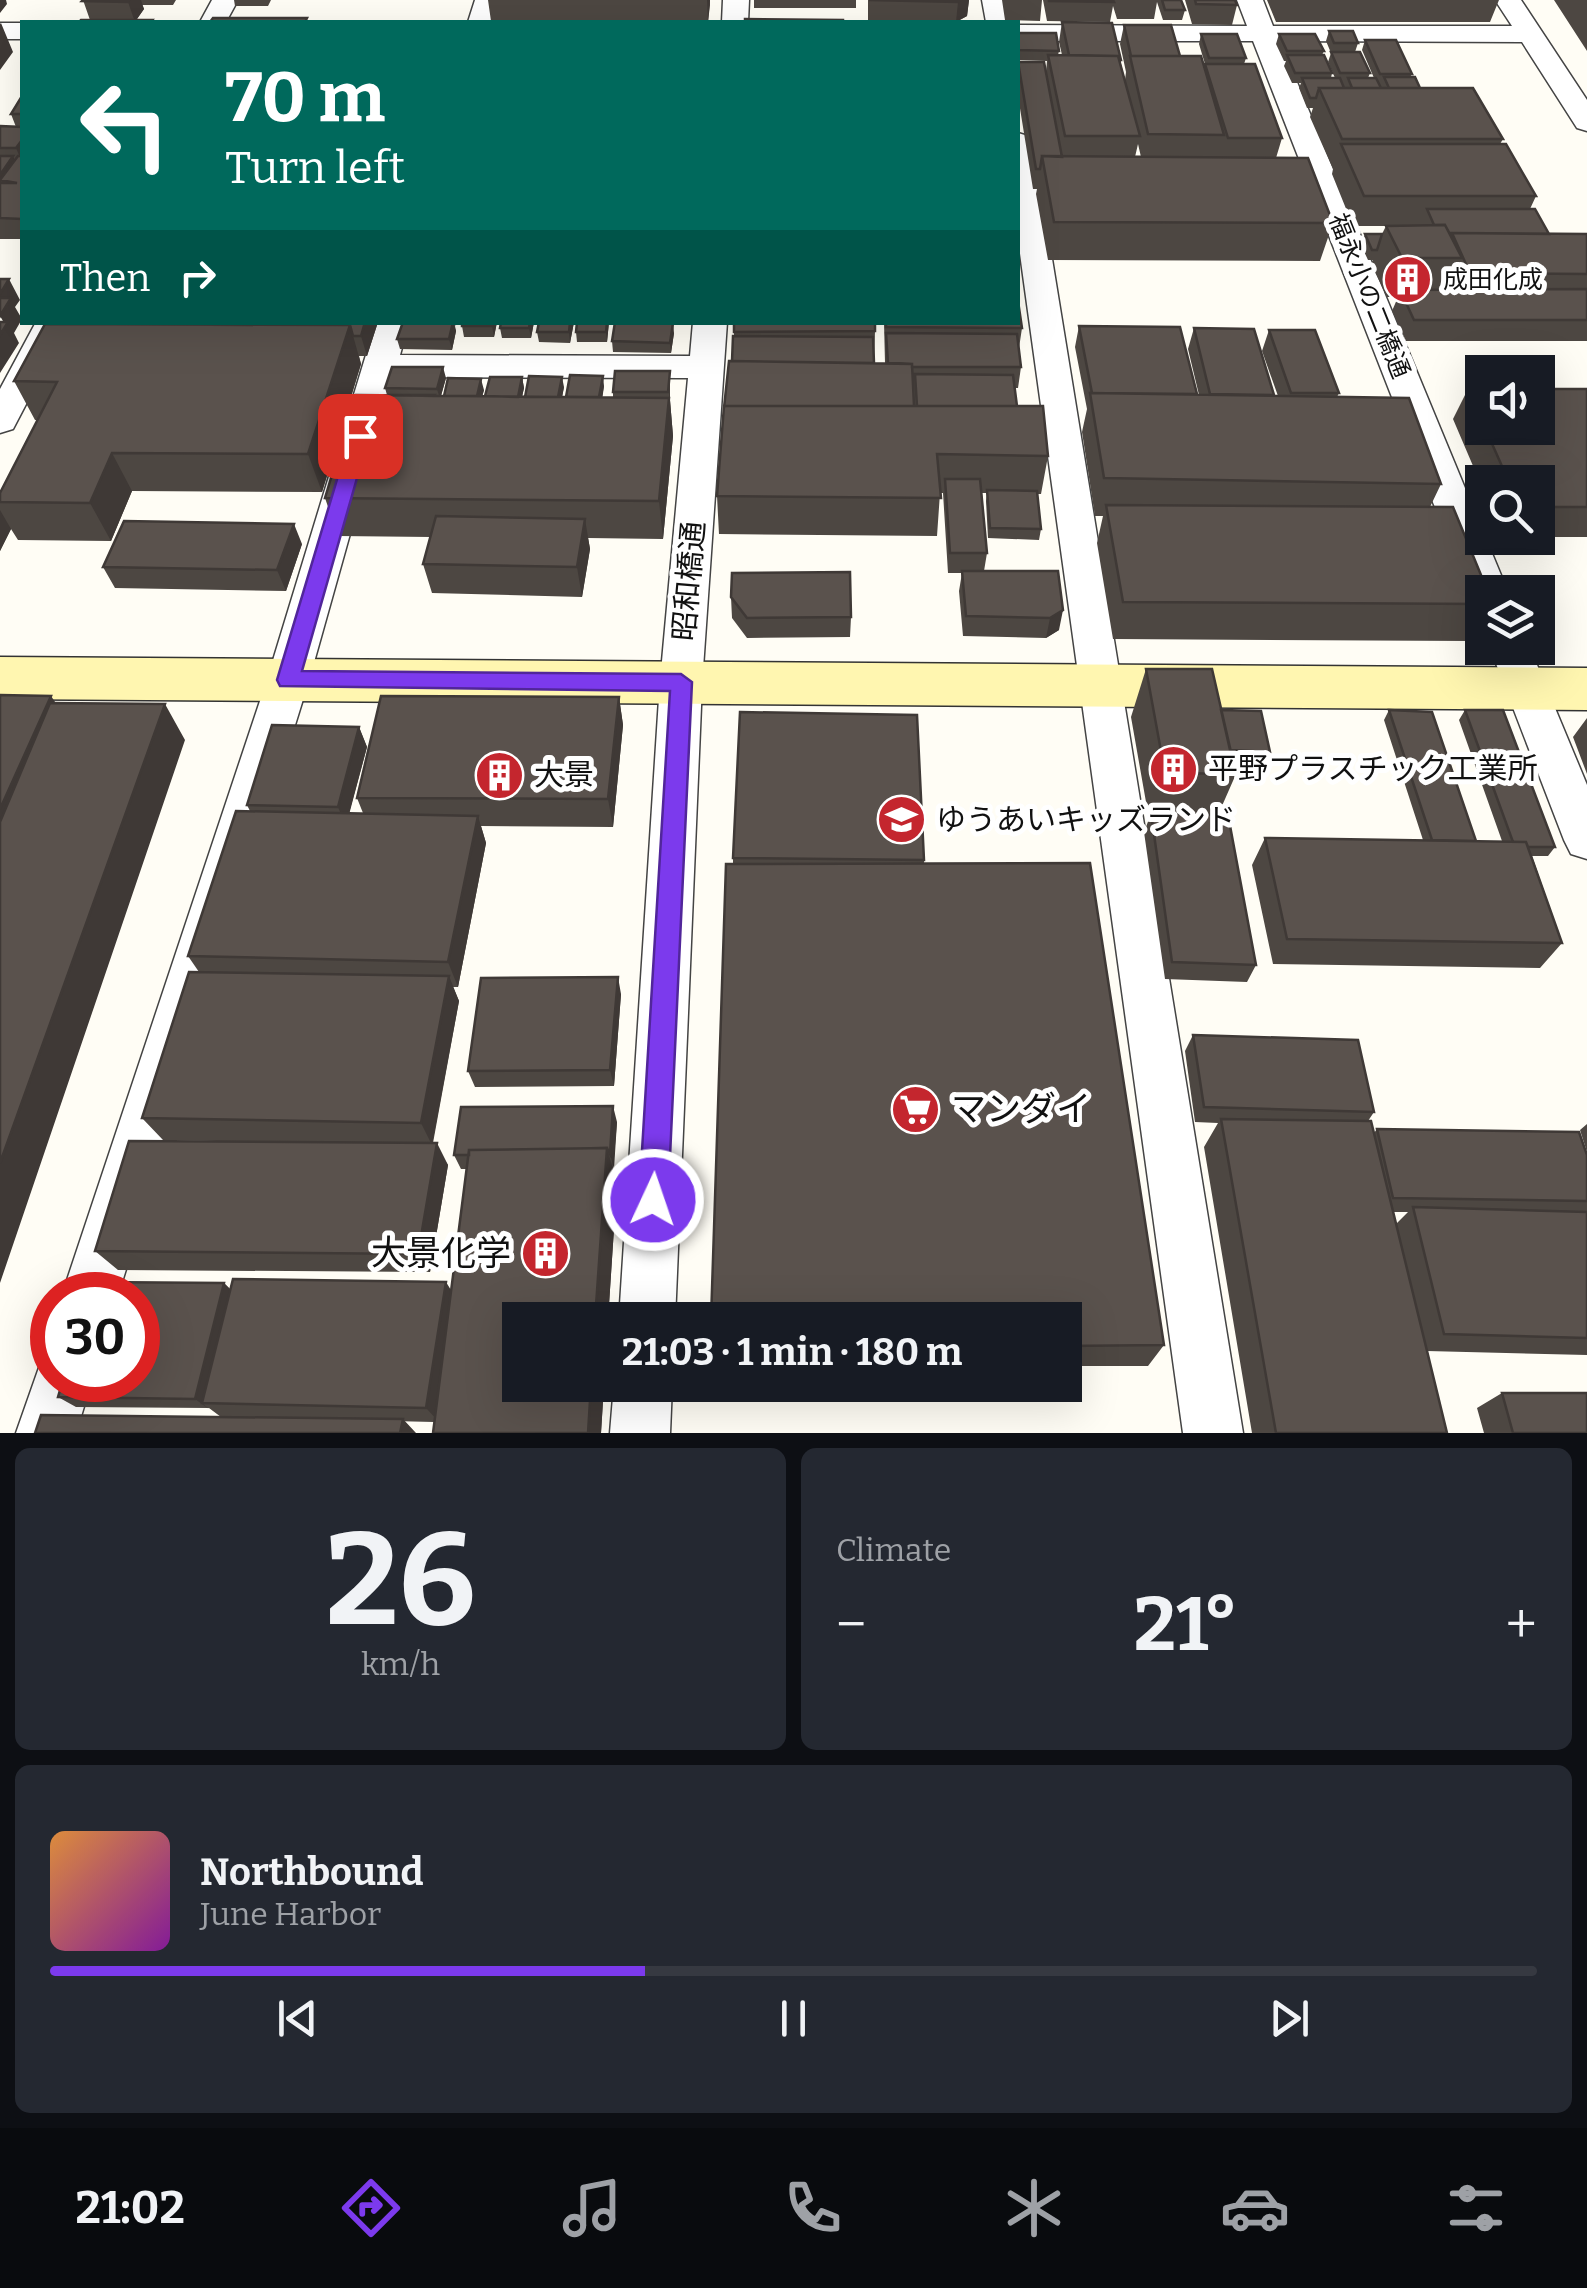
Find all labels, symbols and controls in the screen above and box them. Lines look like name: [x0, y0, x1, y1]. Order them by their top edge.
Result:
text: 70 m: [225, 56, 385, 140]
icon: left: [60, 60, 190, 190]
text: Turn left: [225, 141, 405, 195]
street label: 福永小の二橋通: [1322, 209, 1416, 383]
icon: right: [170, 250, 225, 305]
building icon: 成田化成: [1382, 254, 1434, 306]
text: Then: [60, 255, 150, 301]
place label: 成田化成: [1443, 265, 1543, 295]
map controls: [1465, 355, 1555, 665]
button: sound: [1465, 355, 1555, 445]
pin: [318, 394, 403, 479]
icon: arrive: [333, 409, 388, 464]
button: search: [1465, 465, 1555, 555]
street label: 昭和橋通: [666, 520, 712, 642]
button: layers: [1465, 575, 1555, 665]
building icon: 平野プラスチック工業所: [1147, 743, 1199, 795]
building icon: 大景: [473, 749, 525, 801]
place label: 平野プラスチック工業所: [1208, 751, 1537, 787]
place label: 大景: [534, 757, 594, 793]
school or university icon: ゆうあいキッズランド: [875, 794, 927, 846]
place label: ゆうあいキッズランド: [936, 802, 1236, 838]
supermarket icon: マンダイ: [890, 1083, 942, 1135]
place label: マンダイ: [951, 1088, 1091, 1130]
position arrow: [601, 1148, 705, 1252]
building icon: 大景化学: [520, 1227, 572, 1279]
place label: 大景化学: [371, 1232, 511, 1274]
speed limit sign: 30: [30, 1272, 160, 1402]
text: 21:03 · 1 min · 180 m: [622, 1329, 962, 1375]
text: 26: [325, 1502, 476, 1658]
text: Climate: [836, 1531, 951, 1569]
text: 21°: [1134, 1580, 1238, 1670]
text: −: [836, 1592, 866, 1658]
text: +: [1506, 1592, 1537, 1658]
text: km/h: [361, 1645, 440, 1683]
text: Northbound: [200, 1849, 423, 1895]
text: June Harbor: [200, 1895, 381, 1933]
icon: previous: [270, 1991, 325, 2046]
icon: pause: [766, 1991, 821, 2046]
icon: next: [1262, 1991, 1317, 2046]
icon: directions: [336, 2173, 406, 2243]
icon: music: [557, 2173, 627, 2243]
icon: phone: [778, 2173, 848, 2243]
icon: climate: [999, 2173, 1069, 2243]
icon: car: [1220, 2173, 1290, 2243]
icon: filters: [1441, 2173, 1511, 2243]
text: 21:02: [76, 2181, 185, 2235]

